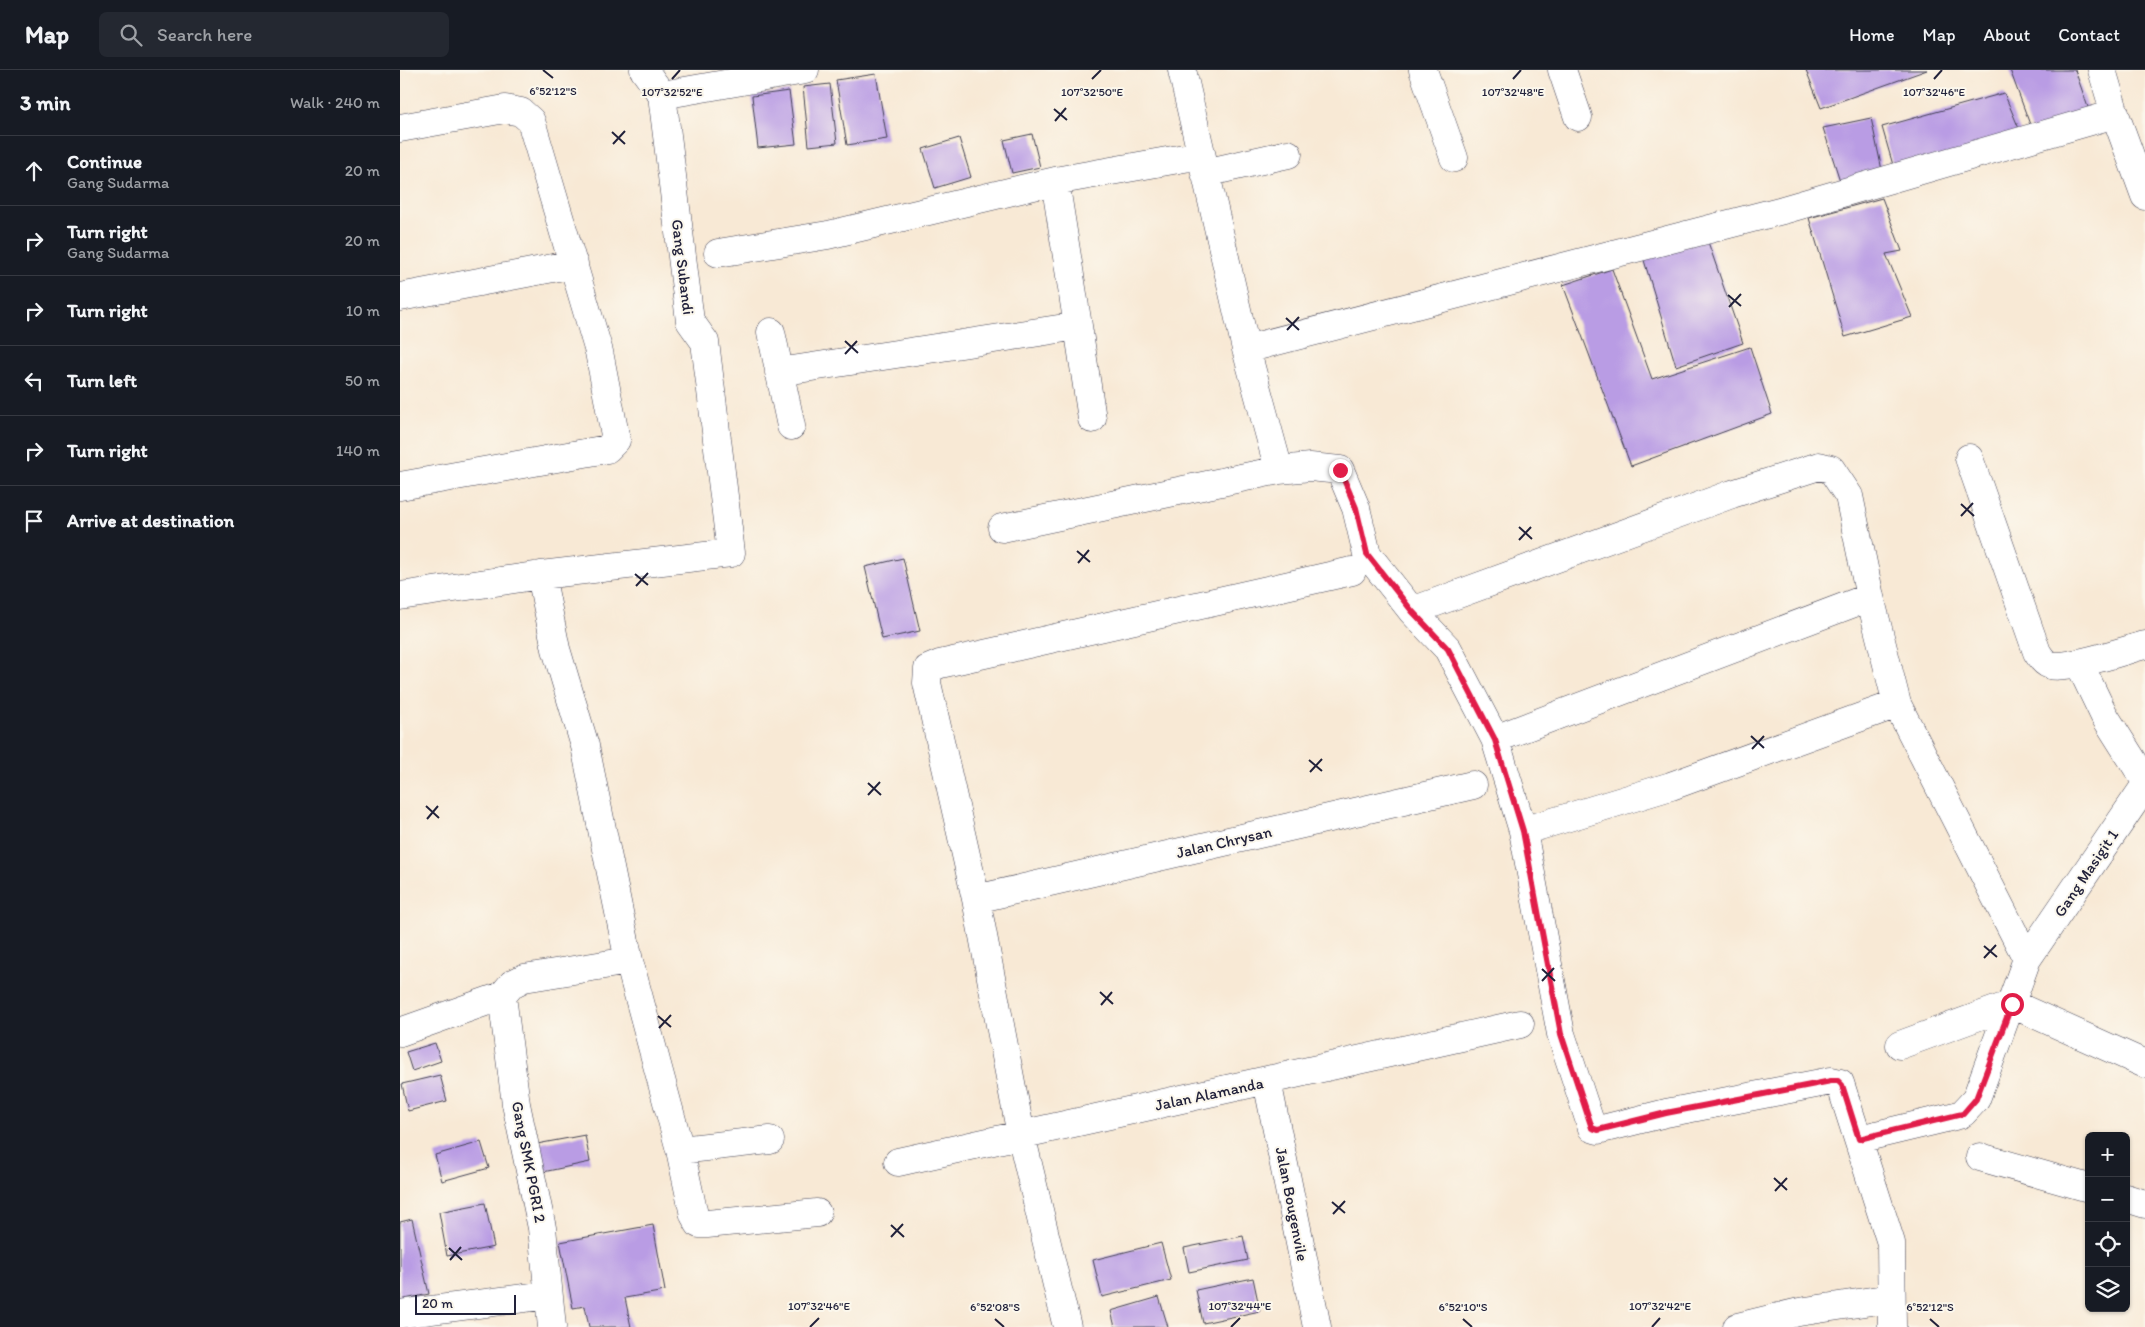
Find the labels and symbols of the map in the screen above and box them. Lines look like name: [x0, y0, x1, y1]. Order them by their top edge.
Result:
text: 6°52'12"S: [529, 84, 577, 98]
text: 107°32'52"E: [641, 85, 703, 99]
text: 107°32'50"E: [1061, 85, 1123, 99]
text: 107°32'48"E: [1482, 85, 1545, 99]
text: 107°32'46"E: [1903, 85, 1965, 99]
street label: Gang Subandi: [668, 218, 698, 316]
route end: [1329, 459, 1352, 482]
street label: Jalan Chrysan: [1174, 822, 1274, 862]
street label: Gang Masigit 1: [2050, 825, 2123, 920]
route start: [2001, 993, 2024, 1016]
street label: Jalan Alamanda: [1153, 1073, 1265, 1115]
street label: Gang SMK PGRI 2: [508, 1100, 550, 1225]
street label: Jalan Bougenvile: [1272, 1145, 1312, 1263]
scale bar: [415, 1292, 516, 1315]
text: 107°32'46"E: [788, 1299, 850, 1313]
text: 107°32'44"E: [1209, 1299, 1272, 1313]
text: 107°32'42"E: [1629, 1299, 1691, 1313]
text: 6°52'08"S: [970, 1300, 1020, 1314]
text: 6°52'10"S: [1439, 1300, 1488, 1314]
text: 6°52'12"S: [1906, 1300, 1954, 1314]

